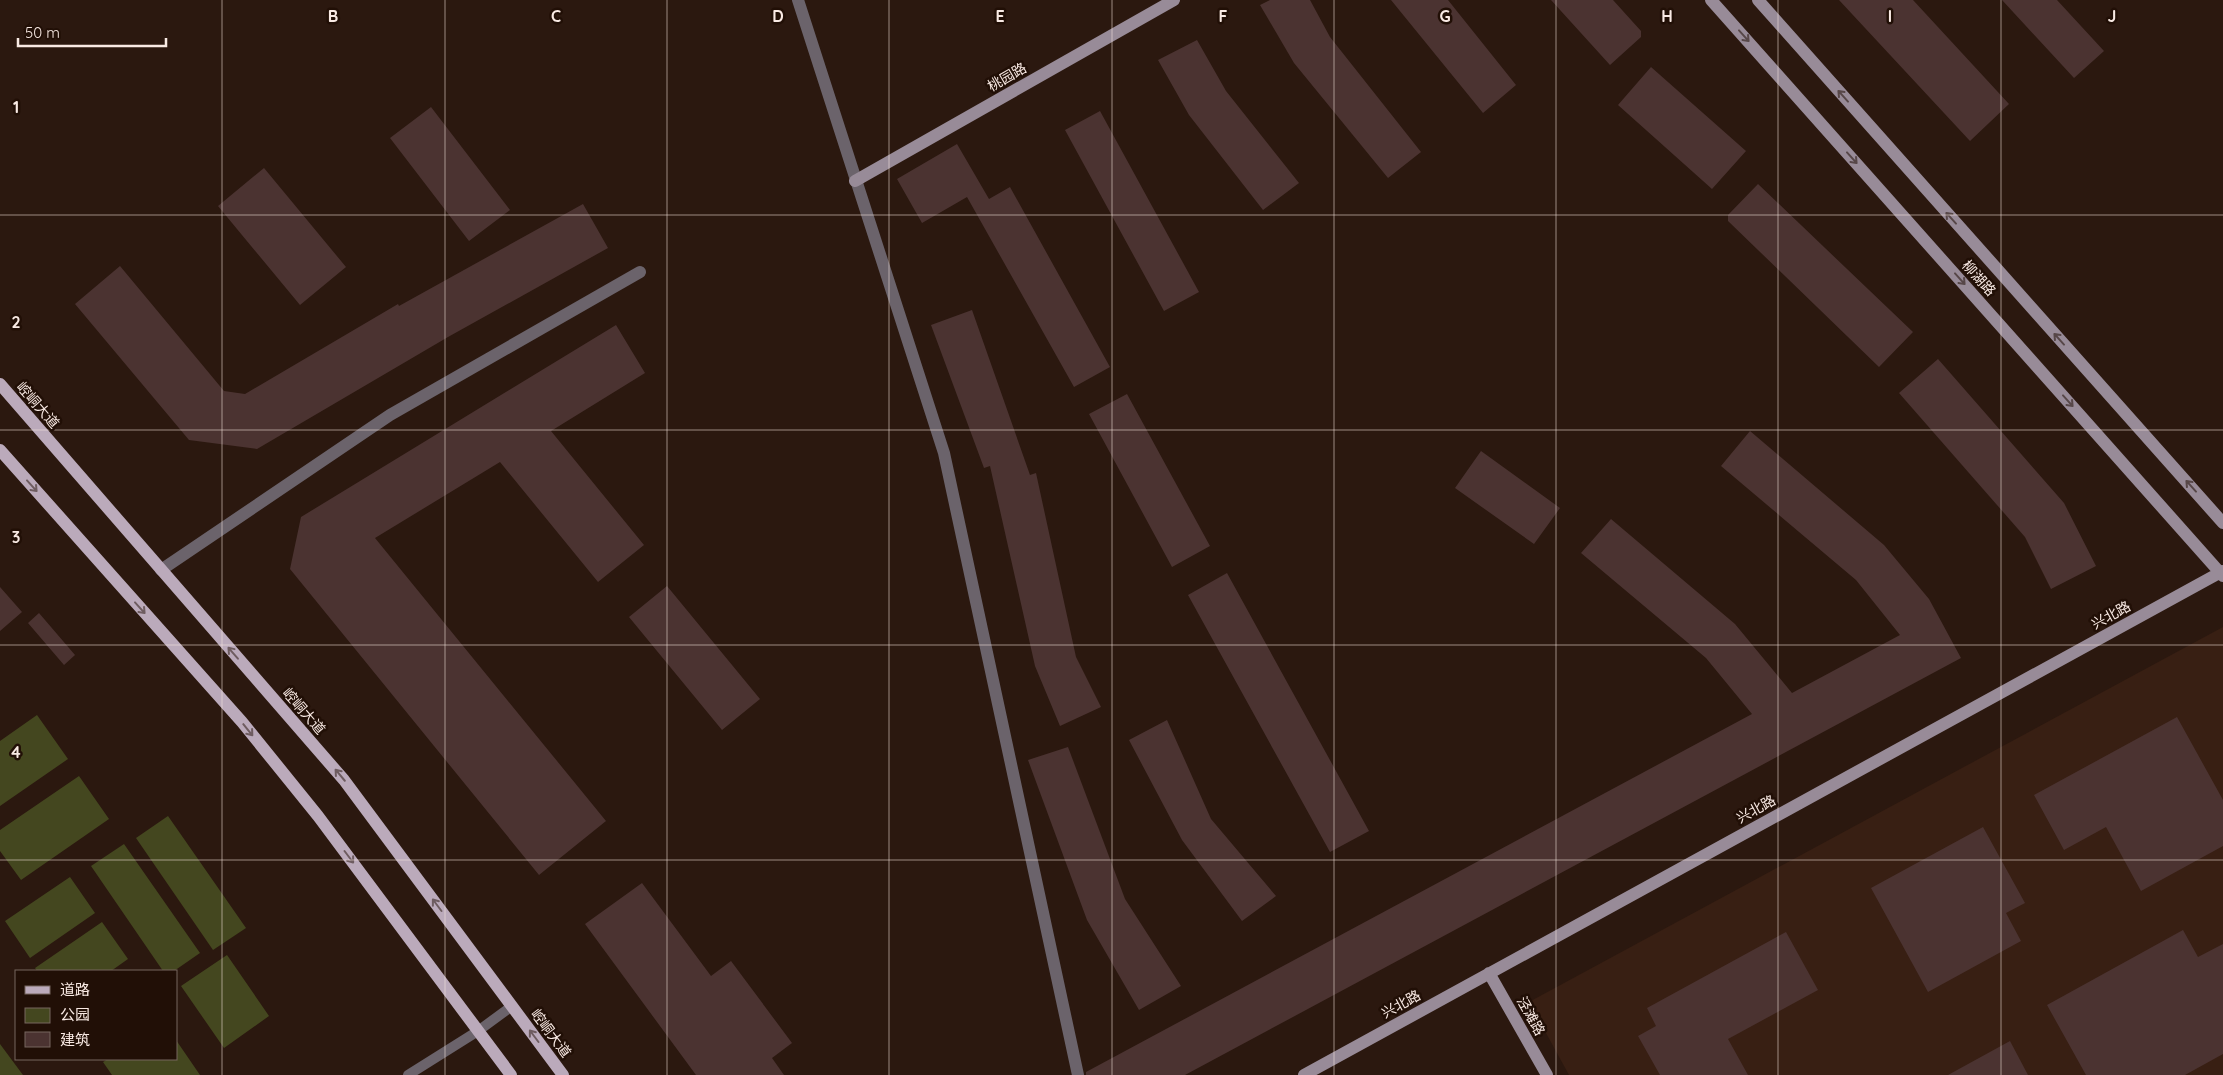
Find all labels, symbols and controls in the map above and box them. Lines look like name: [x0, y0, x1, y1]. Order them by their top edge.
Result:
text: B: [328, 6, 338, 26]
text: C: [551, 6, 561, 26]
text: D: [772, 6, 784, 26]
text: E: [995, 6, 1005, 26]
text: F: [1219, 6, 1228, 26]
text: G: [1439, 6, 1451, 26]
text: H: [1661, 6, 1673, 26]
text: I: [1888, 6, 1892, 26]
text: J: [2108, 6, 2116, 26]
scale bar: [18, 15, 165, 47]
text: 50 m: [25, 23, 60, 42]
one-way arrow: [1738, 30, 1750, 43]
street label: 桃园路: [984, 59, 1030, 95]
one-way arrow: [1837, 90, 1849, 103]
text: 1: [13, 97, 19, 117]
one-way arrow: [1846, 151, 1858, 164]
one-way arrow: [1945, 211, 1957, 224]
street label: 柳湖路: [1958, 256, 2000, 300]
one-way arrow: [1954, 273, 1966, 286]
text: 2: [11, 312, 21, 332]
one-way arrow: [2053, 332, 2065, 345]
street label: 崆峒大道: [13, 378, 63, 432]
one-way arrow: [2062, 394, 2074, 407]
one-way arrow: [27, 479, 38, 492]
one-way arrow: [2185, 480, 2196, 493]
text: 3: [12, 527, 20, 547]
street label: 兴北路: [2088, 597, 2134, 633]
one-way arrow: [134, 601, 146, 614]
one-way arrow: [227, 646, 239, 659]
street label: 崆峒大道: [279, 684, 329, 738]
one-way arrow: [242, 723, 253, 736]
text: 4: [11, 742, 21, 762]
one-way arrow: [334, 769, 345, 782]
street label: 兴北路: [1733, 791, 1779, 827]
one-way arrow: [344, 850, 354, 864]
one-way arrow: [432, 899, 442, 913]
legend: [15, 970, 178, 1060]
text: 道路: [60, 980, 90, 999]
street label: 兴北路: [1378, 986, 1424, 1022]
street label: 泾滩路: [1513, 993, 1549, 1039]
text: 公园: [60, 1005, 90, 1024]
street label: 崆峒大道: [527, 1005, 575, 1061]
one-way arrow: [529, 1029, 539, 1043]
text: 建筑: [60, 1030, 90, 1049]

